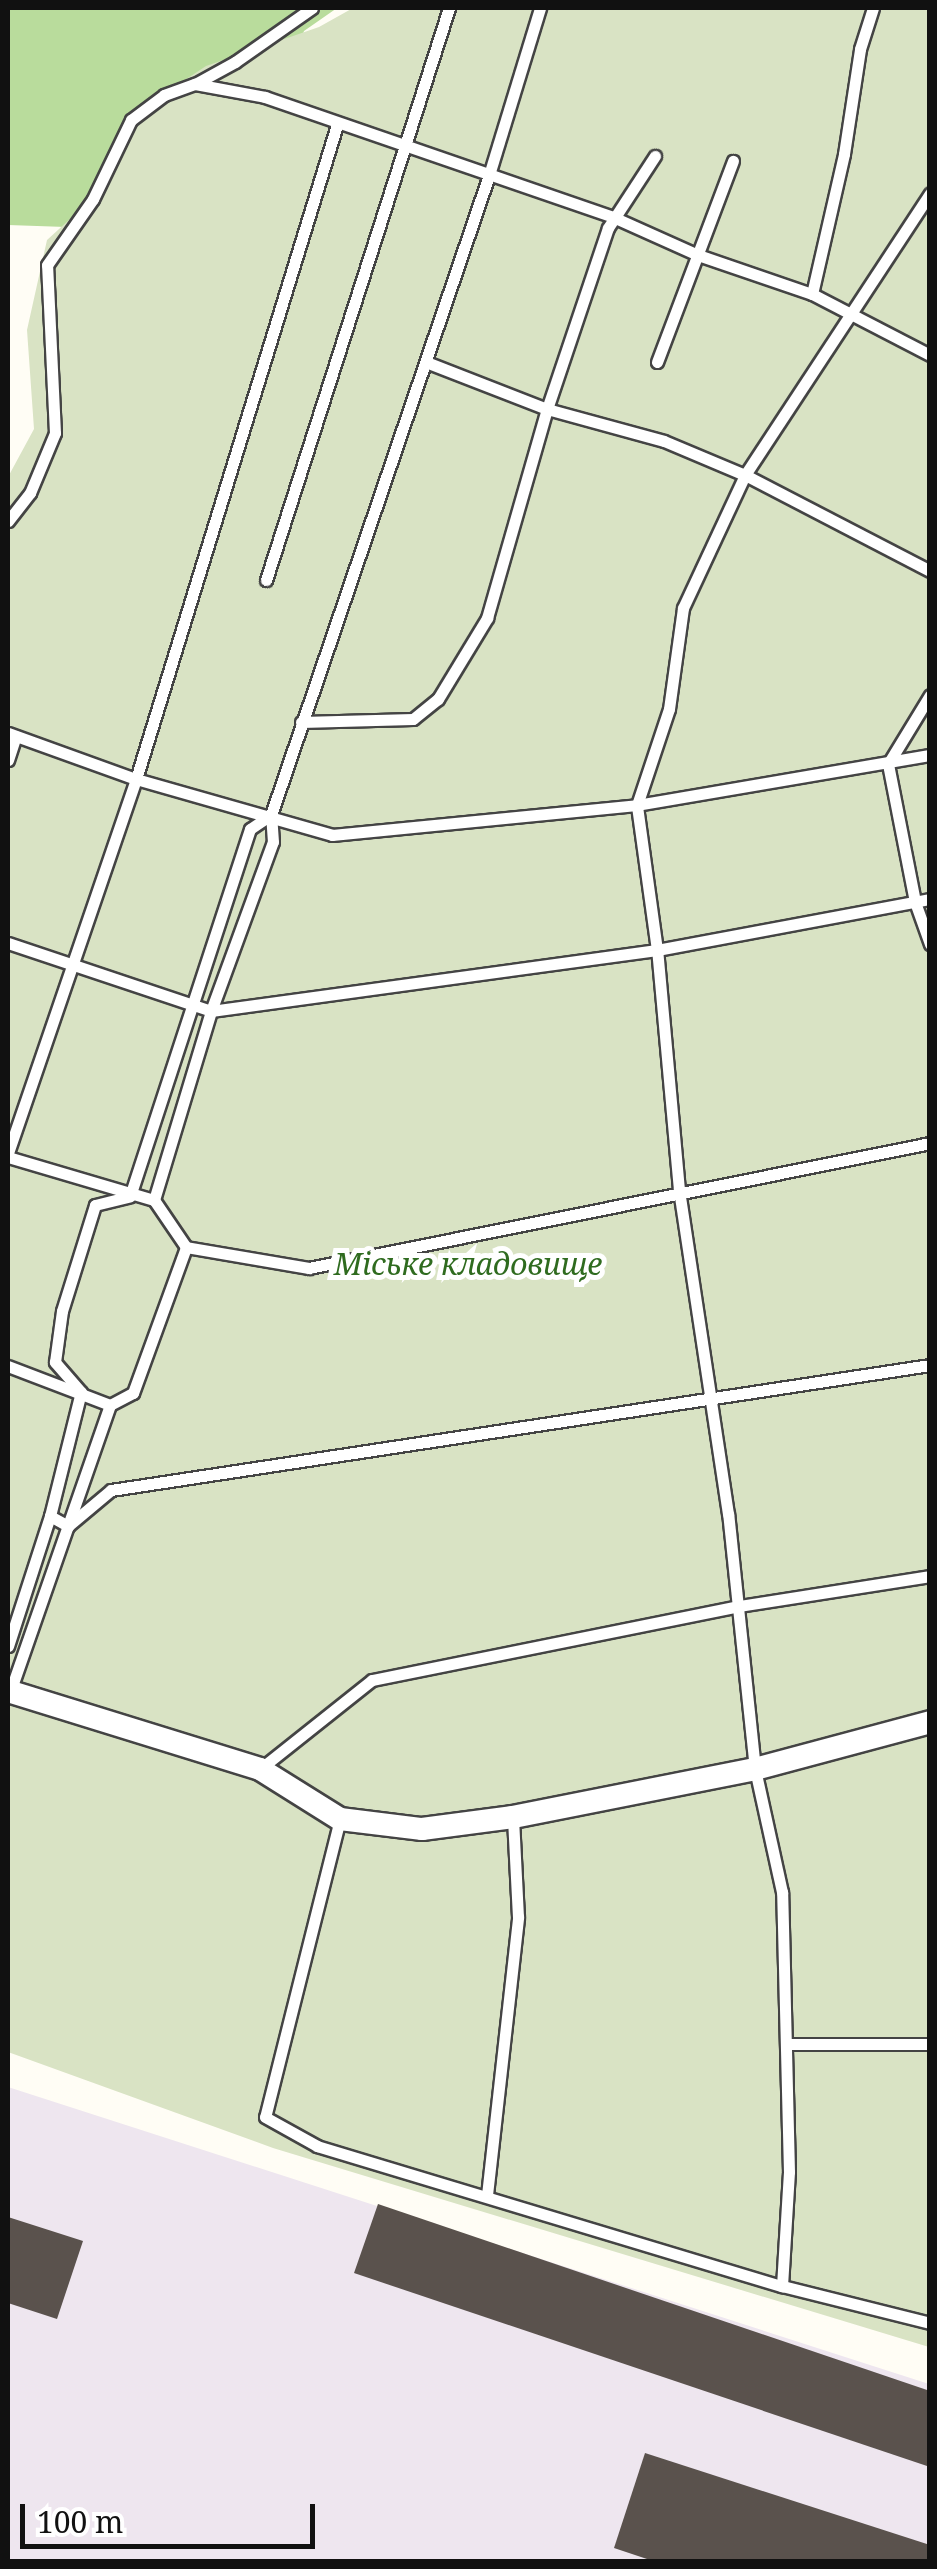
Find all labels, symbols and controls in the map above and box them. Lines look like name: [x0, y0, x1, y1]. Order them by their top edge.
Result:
park label: Міське кладовище: [334, 1246, 602, 1282]
scale bar: [25, 2484, 320, 2546]
text: 100 m: [37, 2501, 123, 2542]

